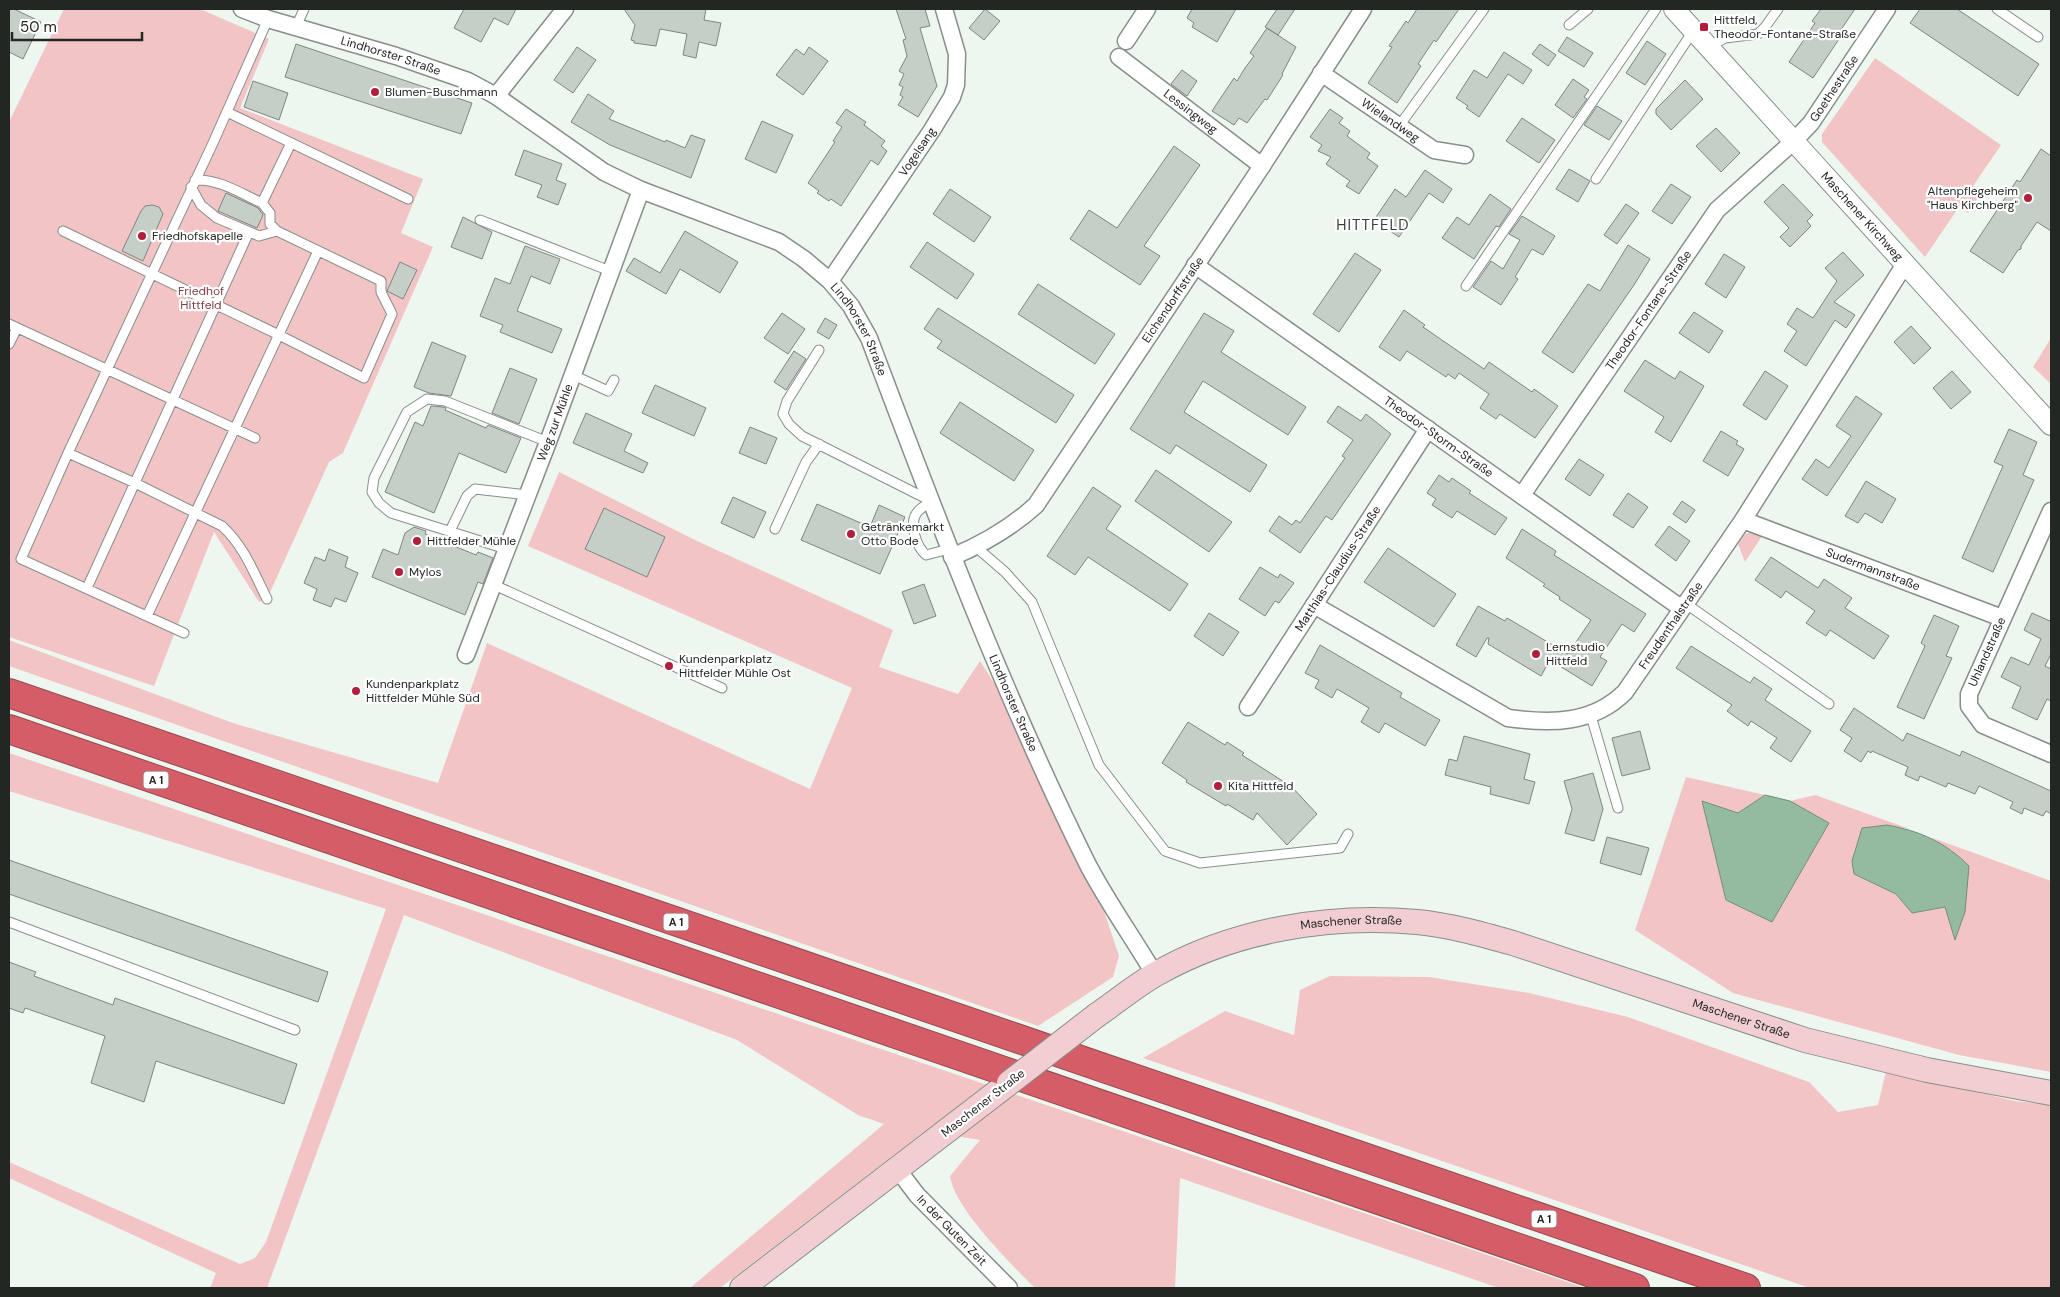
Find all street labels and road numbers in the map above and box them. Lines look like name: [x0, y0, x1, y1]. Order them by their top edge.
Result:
street label: Lindhorster Straße: [339, 32, 443, 79]
street label: Goethestraße: [1806, 52, 1862, 125]
street label: Lessingweg: [1160, 86, 1221, 137]
street label: Wielandweg: [1358, 95, 1423, 146]
street label: Vogelsang: [895, 124, 940, 180]
street label: Maschener Kirchweg: [1817, 169, 1907, 265]
street label: Theodor-Fontane-Straße: [1602, 247, 1695, 373]
street label: Eichendorffstraße: [1138, 253, 1207, 346]
street label: Lindhorster Straße: [827, 280, 891, 378]
street label: Weg zur Mühle: [533, 382, 577, 463]
street label: Theodor-Storm-Straße: [1380, 393, 1497, 481]
street label: Matthias-Claudius-Straße: [1291, 502, 1384, 634]
street label: Sudermannstraße: [1824, 544, 1923, 594]
street label: Freudenthalstraße: [1635, 578, 1706, 672]
street label: Uhlandstraße: [1965, 615, 2010, 689]
street label: Lindhorster Straße: [985, 652, 1042, 754]
road number: A 1: [144, 772, 168, 788]
street label: Maschener Straße: [1299, 912, 1403, 933]
road number: A 1: [664, 914, 688, 930]
street label: Maschener Straße: [1691, 995, 1792, 1043]
street label: Maschener Straße: [938, 1065, 1028, 1141]
street label: In der Guten Zeit: [913, 1191, 991, 1269]
road number: A 1: [1532, 1210, 1556, 1228]

